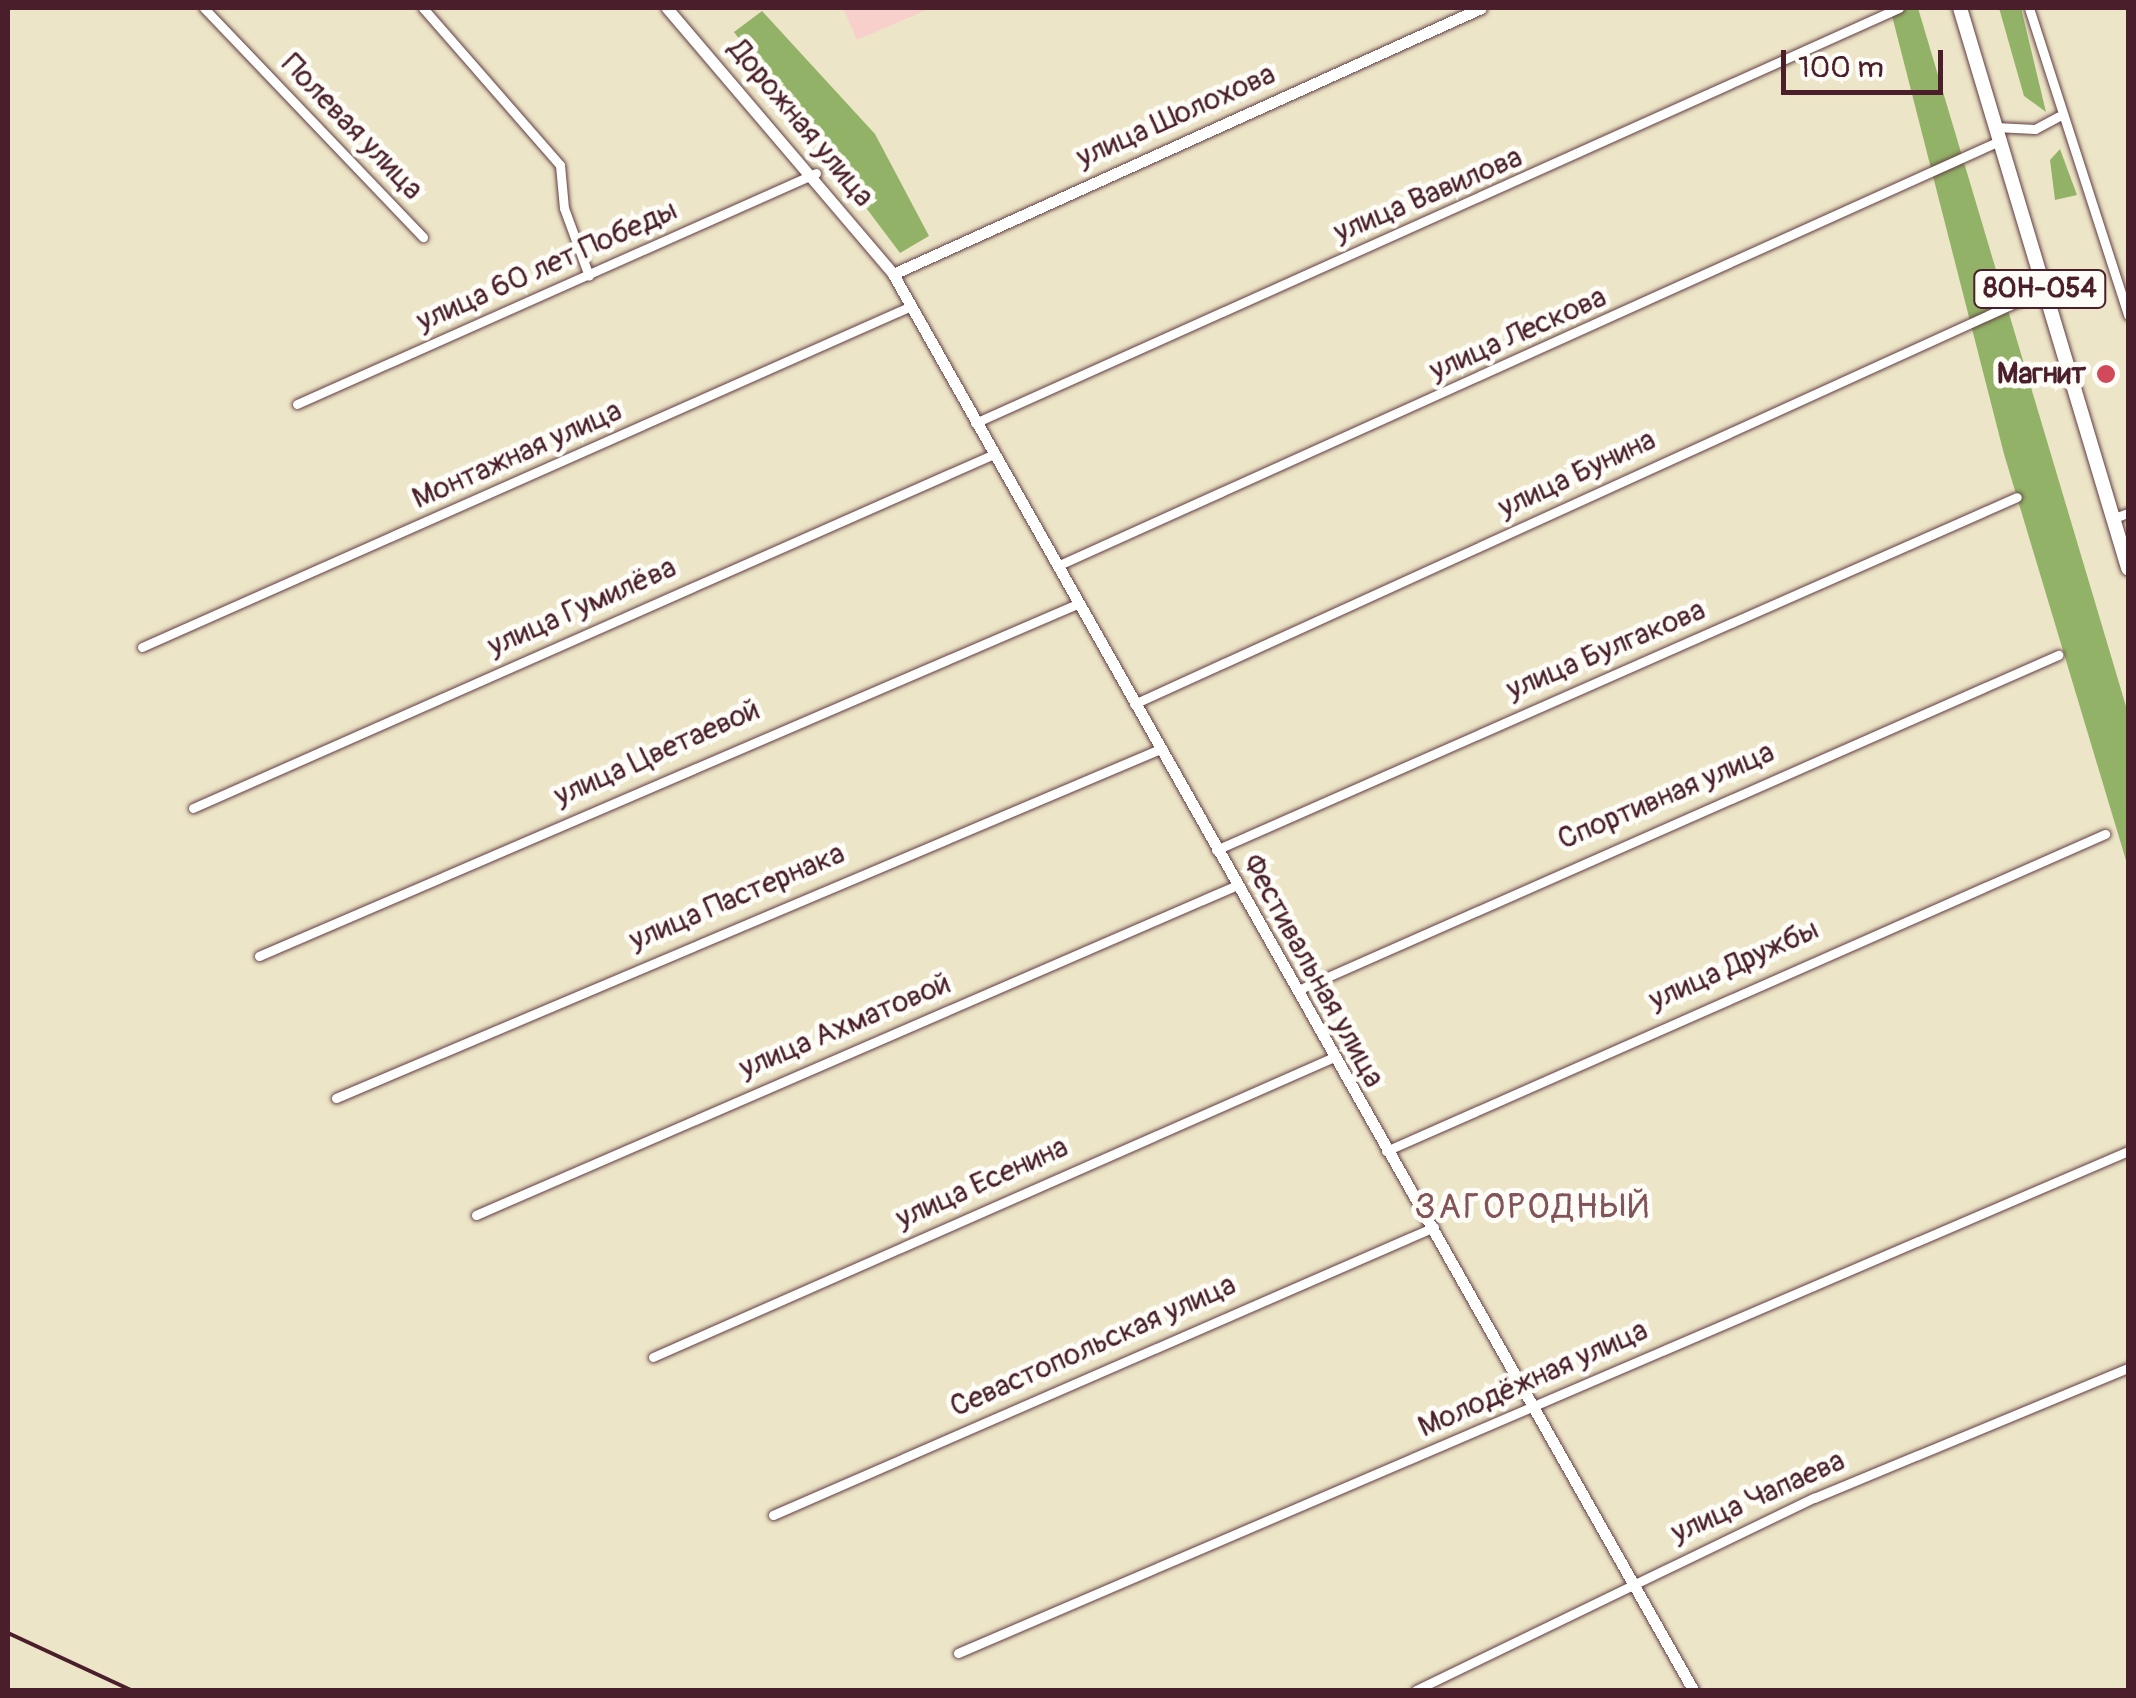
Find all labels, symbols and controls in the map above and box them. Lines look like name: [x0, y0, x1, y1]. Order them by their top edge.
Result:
scale bar: [1786, 30, 1948, 92]
street label: Дорожная улица: [720, 32, 882, 214]
street label: Полевая улица: [274, 47, 430, 207]
text: 100 m: [1798, 49, 1884, 86]
street label: улица Шолохова: [1071, 56, 1281, 176]
street label: улица Вавилова: [1329, 139, 1527, 251]
street label: улица 60 лет Победы: [411, 192, 683, 340]
road number: 80Н-054: [1972, 266, 2108, 312]
street label: улица Лескова: [1424, 279, 1612, 389]
place label: Магнит: [1997, 356, 2086, 392]
marker: Магнит: [2095, 363, 2117, 385]
street label: Монтажная улица: [407, 393, 627, 517]
street label: улица Бунина: [1493, 422, 1661, 526]
street label: улица Гумилёва: [482, 549, 682, 665]
street label: улица Булгакова: [1501, 592, 1711, 708]
street label: улица Цветаевой: [549, 692, 765, 814]
street label: Спортивная улица: [1552, 734, 1780, 858]
street label: улица Пастернака: [624, 835, 850, 959]
street label: Фестивальная улица: [1234, 848, 1392, 1094]
street label: улица Дружбы: [1644, 912, 1824, 1018]
street label: улица Ахматовой: [734, 965, 956, 1087]
street label: улица Есенина: [891, 1129, 1073, 1237]
district label: ЗАГОРОДНЫЙ: [1415, 1186, 1651, 1228]
street label: Севастопольская улица: [945, 1267, 1241, 1425]
street label: Молодёжная улица: [1413, 1312, 1653, 1446]
street label: улица Чапаева: [1666, 1443, 1850, 1551]

